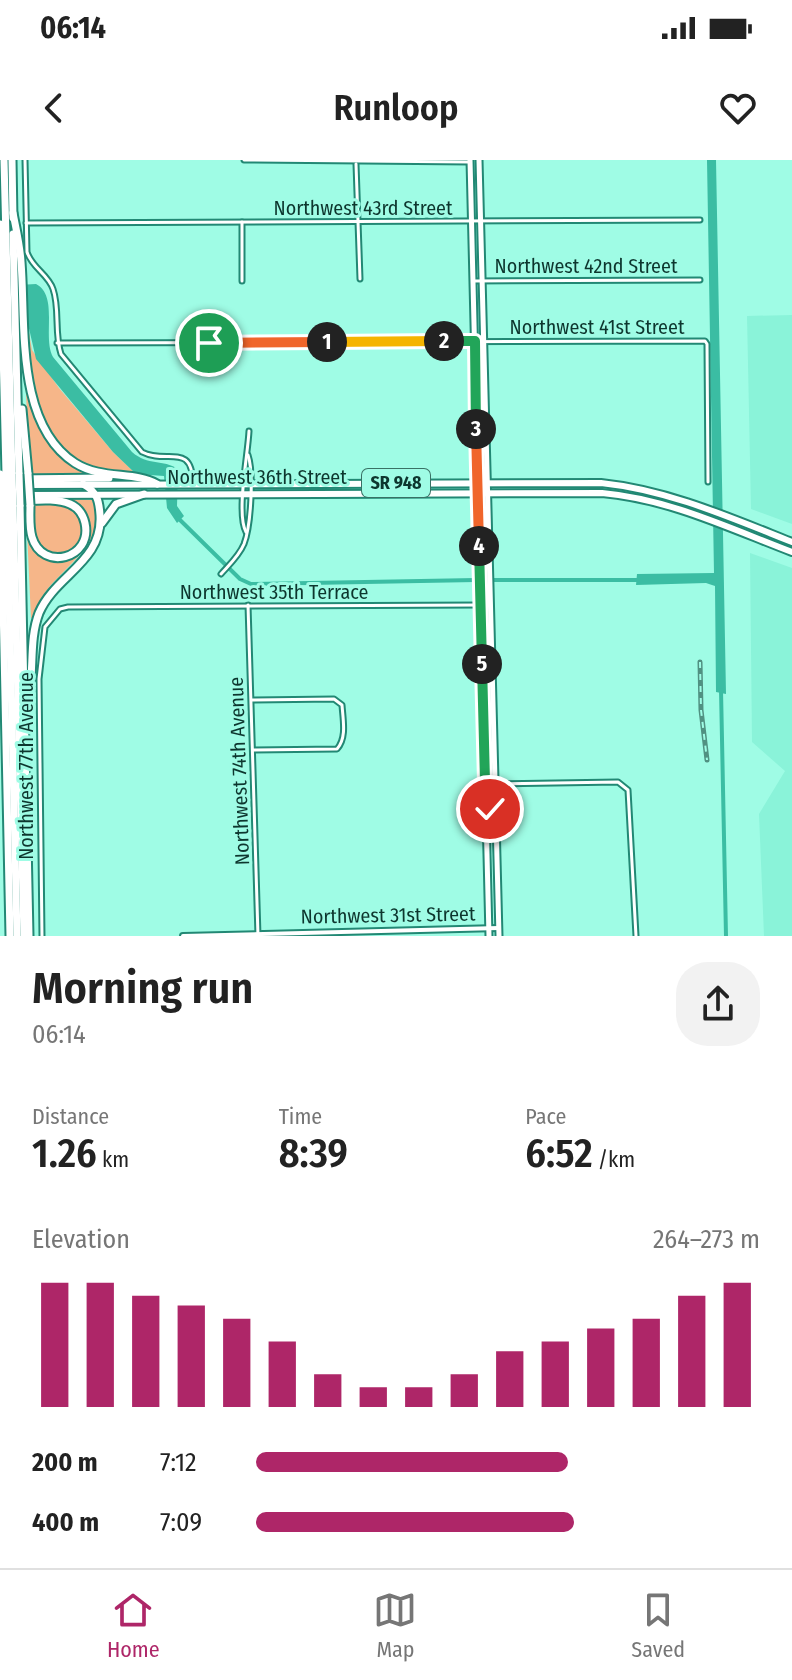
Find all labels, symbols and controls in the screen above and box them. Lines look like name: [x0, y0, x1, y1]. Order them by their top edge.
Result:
text: 06:14: [40, 10, 106, 46]
icon: back: [32, 86, 76, 130]
text: Runloop: [333, 86, 459, 130]
icon: heart: [716, 86, 760, 130]
street label: Northwest 43rd Street: [274, 196, 453, 220]
street label: Northwest 42nd Street: [495, 254, 678, 278]
pin: [175, 309, 243, 377]
street label: Northwest 41st Street: [510, 315, 685, 339]
icon: arrive: [187, 321, 231, 365]
pin: 2: [424, 321, 464, 361]
pin: 1: [307, 322, 347, 362]
text: 2: [439, 327, 449, 354]
text: 1: [322, 328, 332, 355]
pin: 3: [456, 409, 496, 449]
text: 3: [471, 415, 481, 442]
street label: Northwest 36th Street: [167, 465, 347, 489]
road number: SR 948: [362, 469, 430, 497]
pin: 4: [459, 526, 499, 566]
text: 4: [473, 532, 485, 559]
street label: Northwest 35th Terrace: [180, 580, 368, 604]
pin: 5: [462, 644, 502, 684]
text: 5: [477, 650, 487, 677]
street label: Northwest 77th Avenue: [14, 672, 38, 860]
street label: Northwest 74th Avenue: [224, 676, 254, 866]
pin: [456, 775, 524, 843]
icon: check: [468, 787, 512, 831]
street label: Northwest 31st Street: [300, 901, 476, 929]
text: Morning run: [32, 962, 253, 1015]
button: share: [676, 962, 760, 1046]
text: 06:14: [32, 1019, 86, 1050]
text: Distance: [32, 1103, 109, 1130]
text: Time: [279, 1103, 322, 1130]
text: Pace: [525, 1103, 566, 1130]
text: 1.26: [32, 1130, 97, 1178]
text: 8:39: [279, 1130, 348, 1178]
text: 6:52: [525, 1130, 593, 1178]
text: km: [97, 1146, 129, 1173]
text: /km: [593, 1146, 635, 1173]
text: Elevation: [32, 1224, 130, 1255]
text: 264–273 m: [653, 1224, 760, 1255]
text: 200 m: [32, 1447, 98, 1478]
text: 7:12: [160, 1447, 197, 1478]
text: 400 m: [32, 1507, 99, 1538]
text: 7:09: [160, 1507, 202, 1538]
tab: Home: [107, 1588, 160, 1663]
tab: Map: [373, 1588, 417, 1663]
tab: Saved: [631, 1588, 685, 1663]

